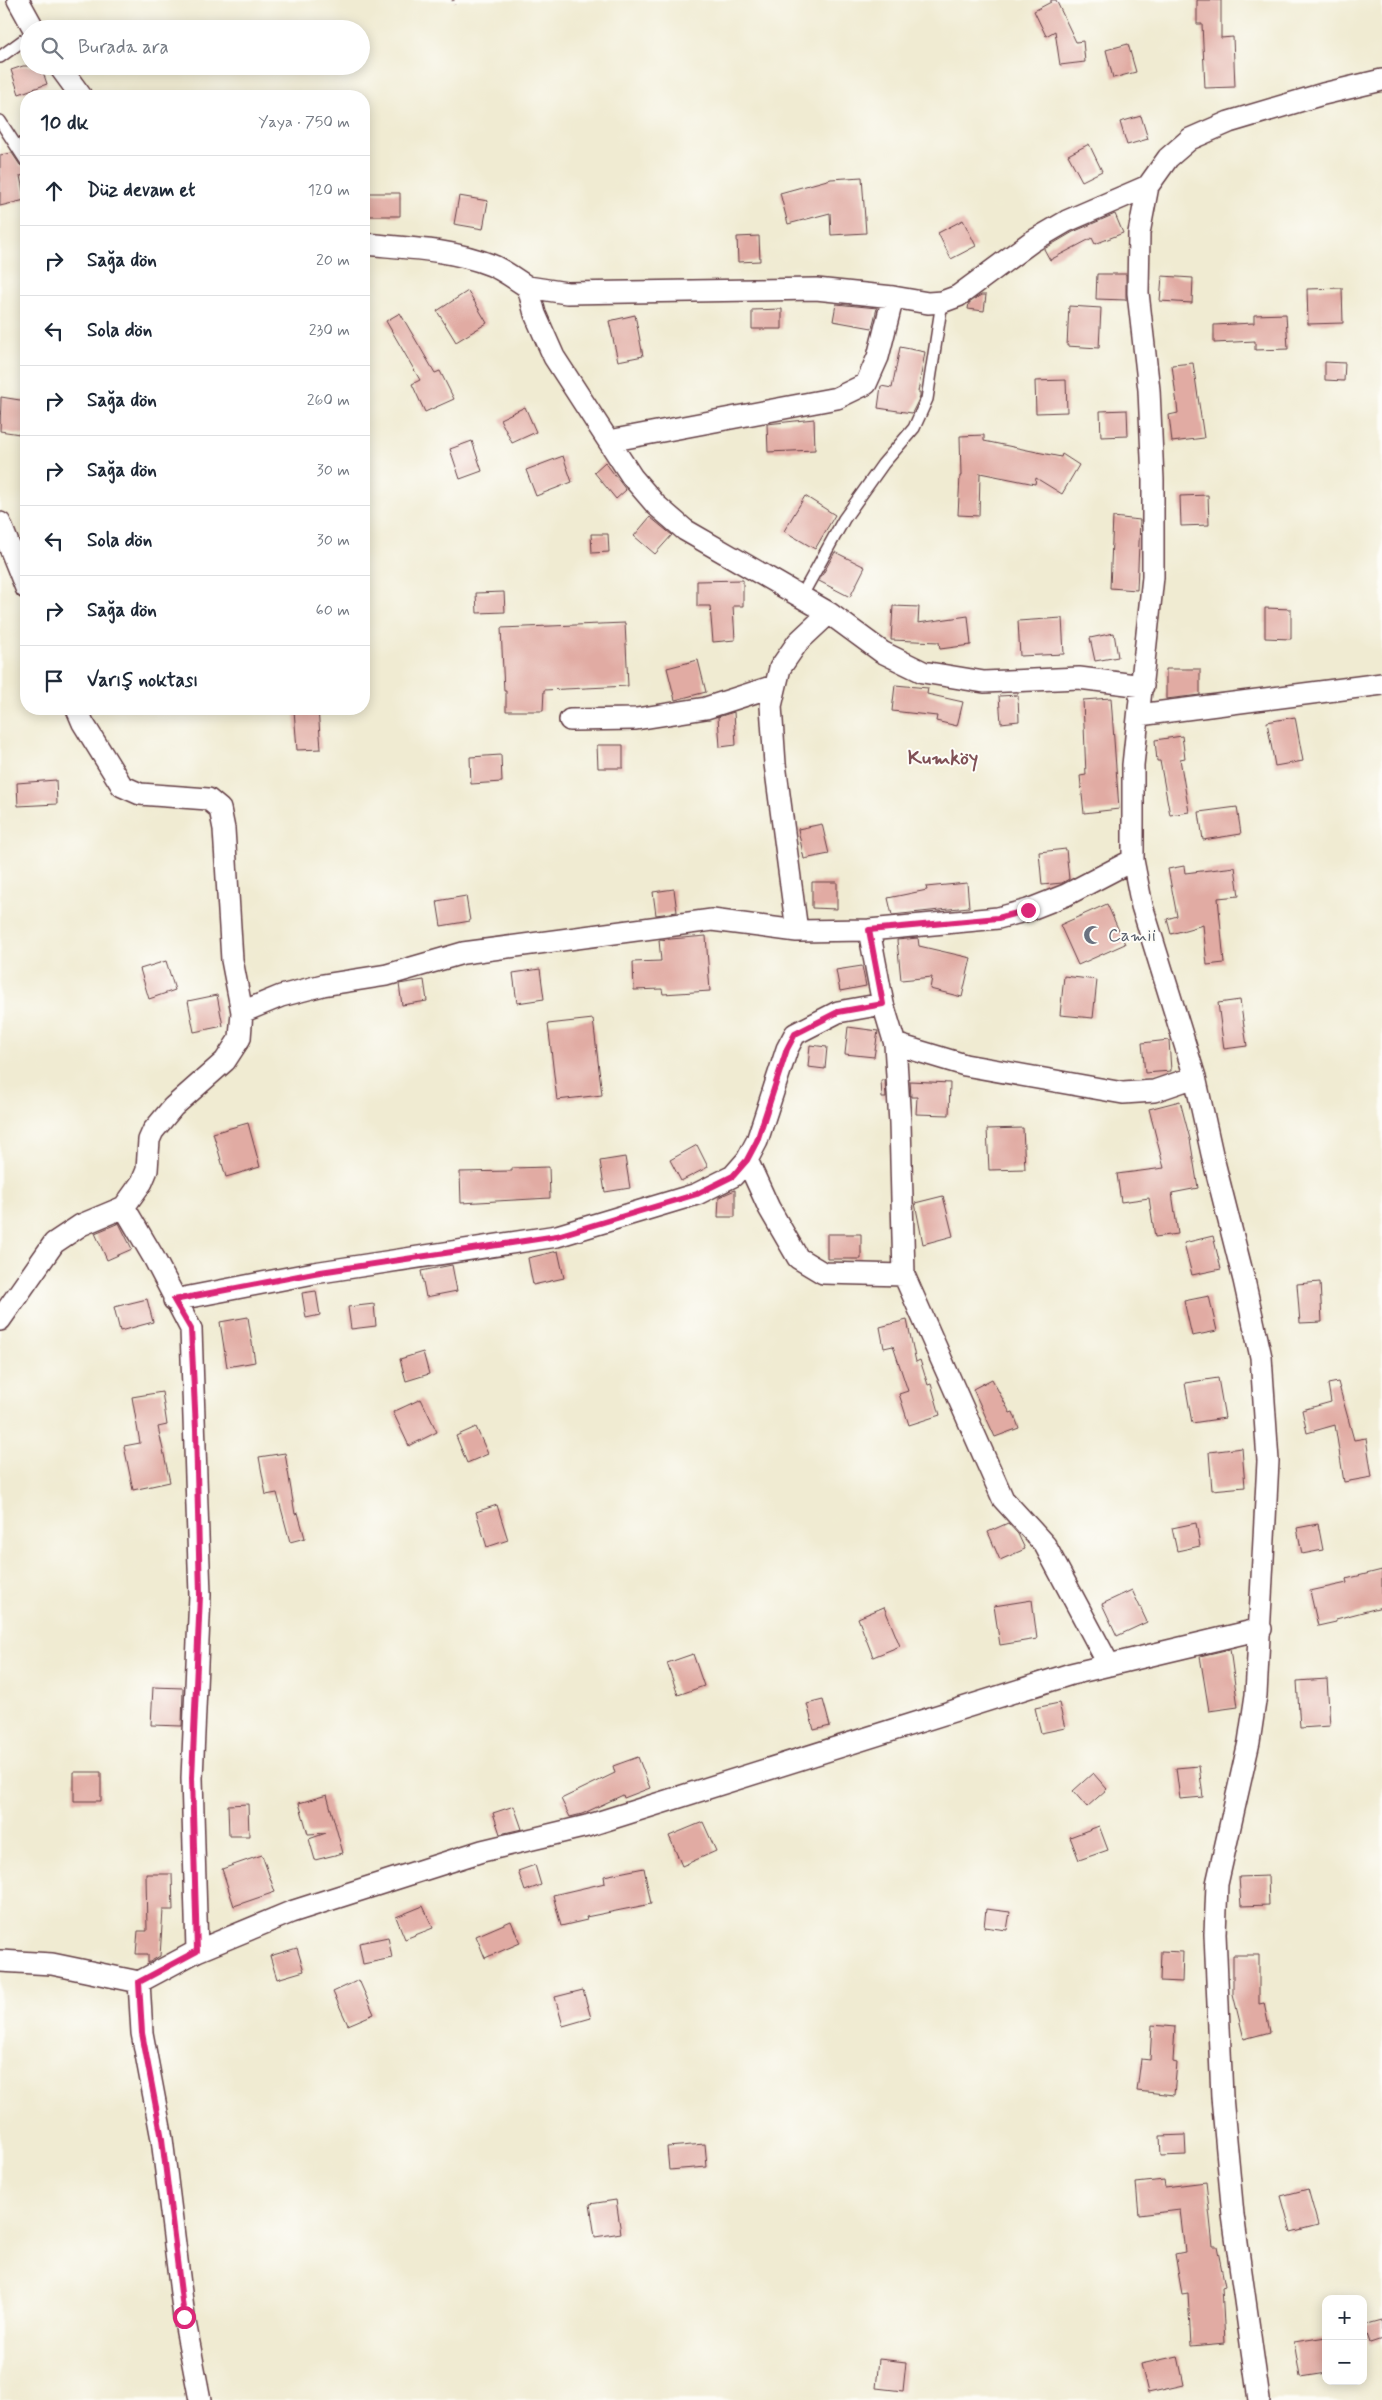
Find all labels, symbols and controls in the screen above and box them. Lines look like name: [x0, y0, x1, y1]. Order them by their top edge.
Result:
search box: [20, 20, 370, 75]
icon: search: [38, 34, 66, 62]
text: Burada ara: [78, 35, 169, 60]
text: 10 dk: [40, 109, 89, 137]
text: Yaya · 750 m: [258, 112, 350, 133]
icon: ahead: [40, 177, 68, 205]
text: Düz devam et: [87, 178, 195, 203]
text: 120 m: [308, 180, 350, 201]
icon: right: [40, 247, 68, 275]
text: Sağa dön: [87, 248, 157, 273]
text: 20 m: [316, 250, 350, 271]
icon: left: [40, 317, 68, 345]
text: Sola dön: [87, 318, 152, 343]
text: 230 m: [309, 320, 350, 341]
icon: right: [40, 387, 68, 415]
text: Sağa dön: [87, 388, 157, 413]
text: 260 m: [307, 390, 350, 411]
icon: right: [40, 457, 68, 485]
text: Sağa dön: [87, 458, 157, 483]
text: 30 m: [317, 460, 350, 481]
icon: left: [40, 527, 68, 555]
text: Sola dön: [87, 528, 152, 553]
text: 30 m: [317, 530, 350, 551]
icon: right: [40, 597, 68, 625]
text: Sağa dön: [87, 598, 157, 623]
text: 60 m: [316, 600, 350, 621]
icon: arrive: [40, 667, 68, 695]
text: Varış noktası: [87, 668, 198, 693]
district label: Kumköy: [908, 745, 978, 772]
route end: [1017, 899, 1040, 922]
mosque icon: Camii: [1082, 924, 1104, 946]
place label: Camii: [1108, 924, 1156, 948]
map controls: [1322, 2295, 1367, 2385]
button: +: [1322, 2295, 1367, 2340]
route start: [173, 2306, 196, 2329]
button: −: [1322, 2340, 1367, 2385]

